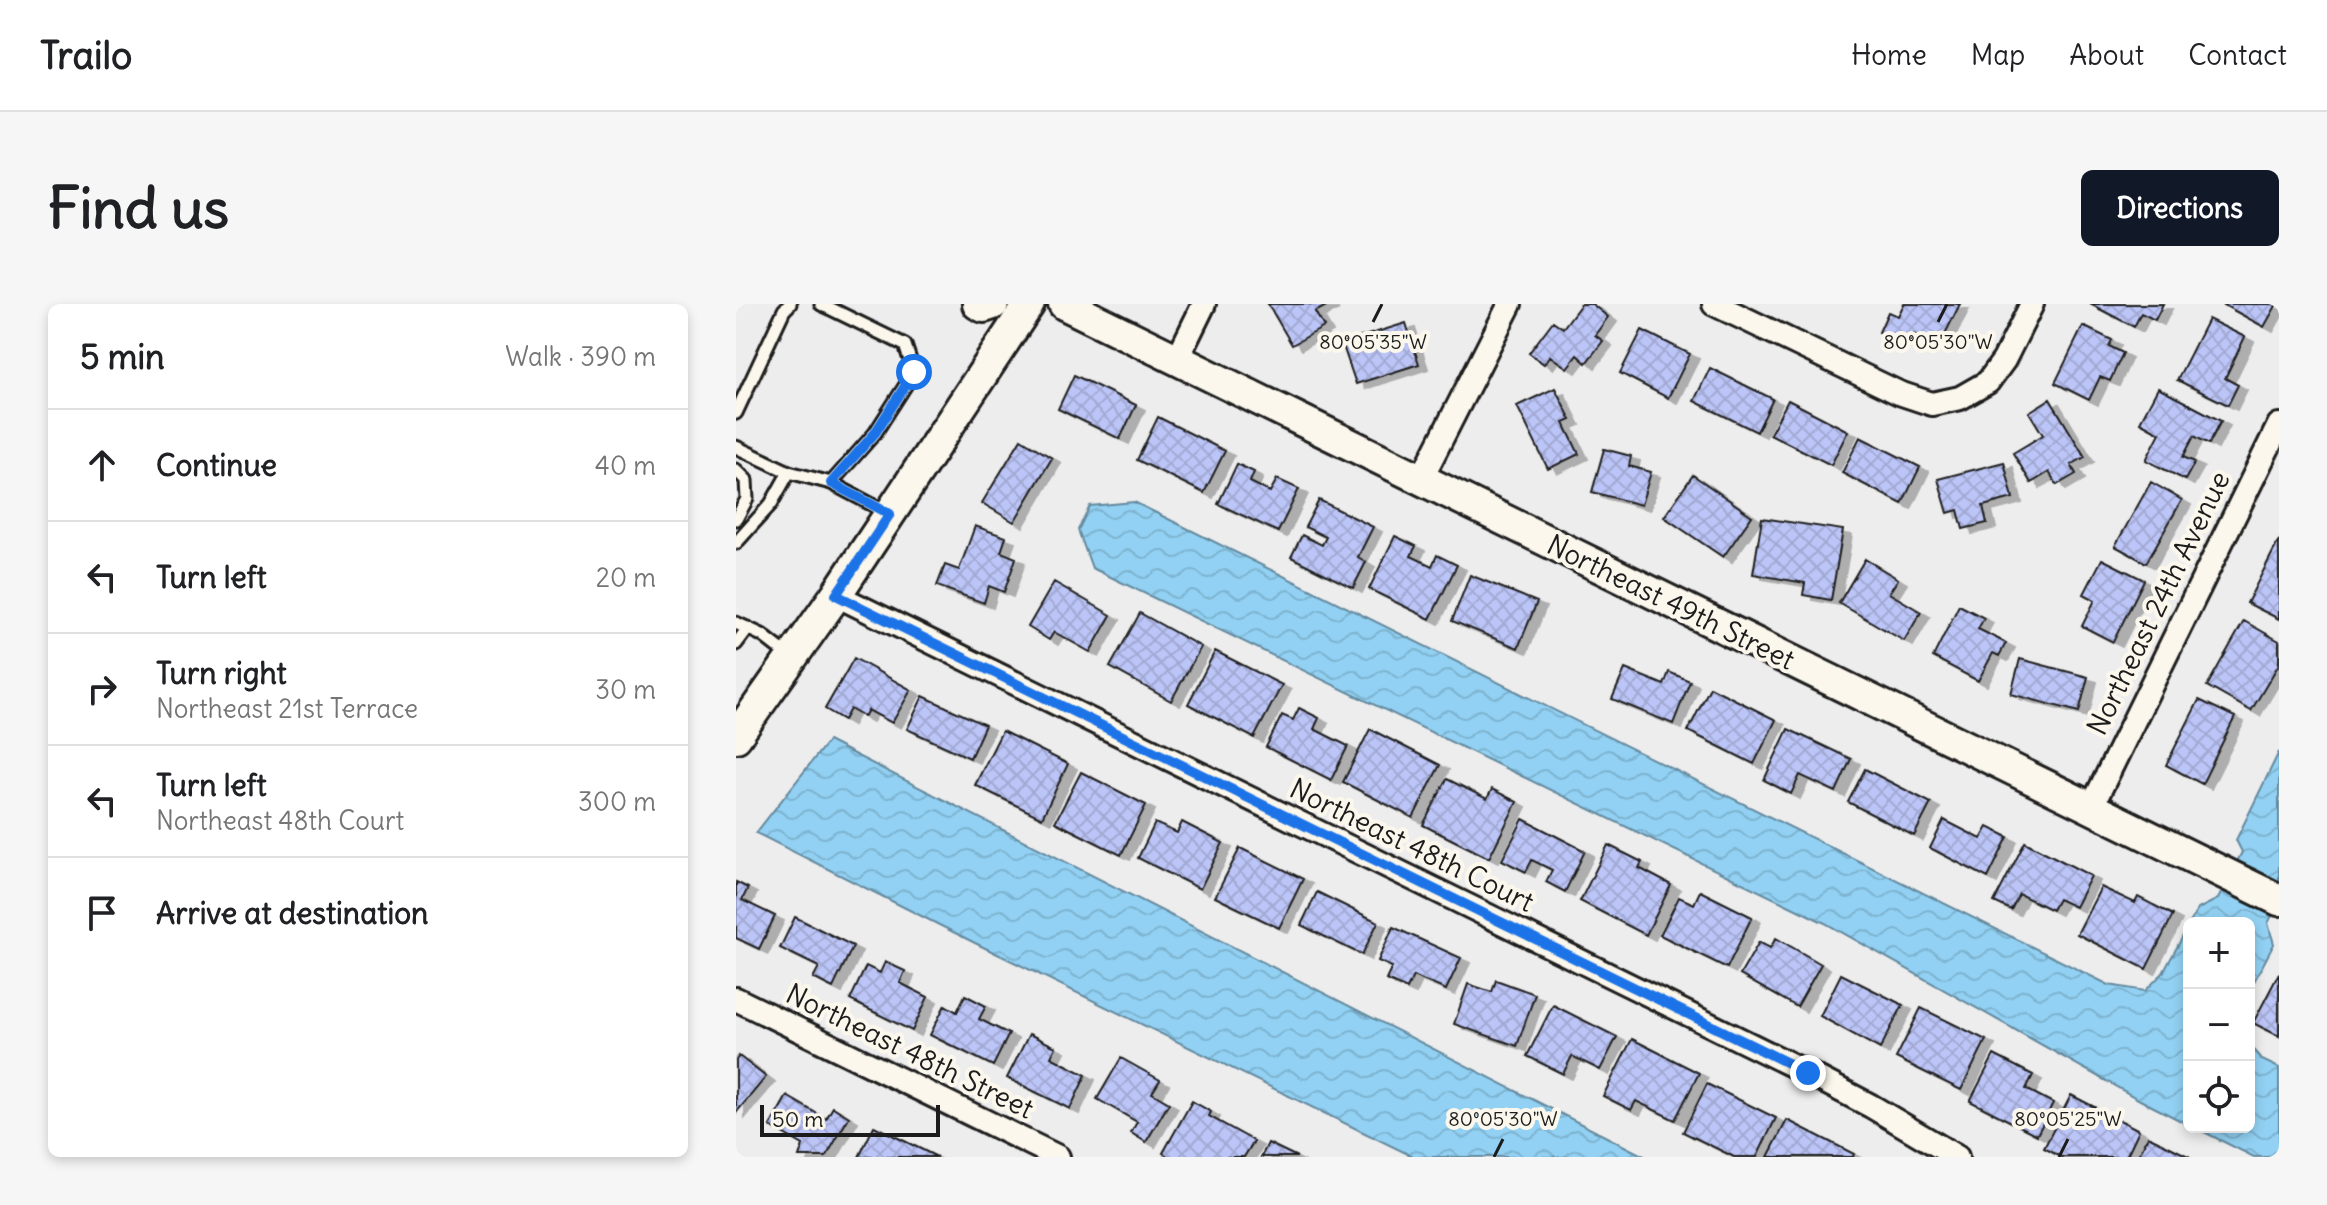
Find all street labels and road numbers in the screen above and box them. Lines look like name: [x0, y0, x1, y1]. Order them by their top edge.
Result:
street label: Northeast 24th Avenue: [2078, 465, 2238, 741]
street label: Northeast 49th Street: [1541, 526, 1801, 678]
street label: Northeast 48th Court: [1284, 770, 1540, 920]
street label: Northeast 48th Street: [780, 975, 1040, 1127]

